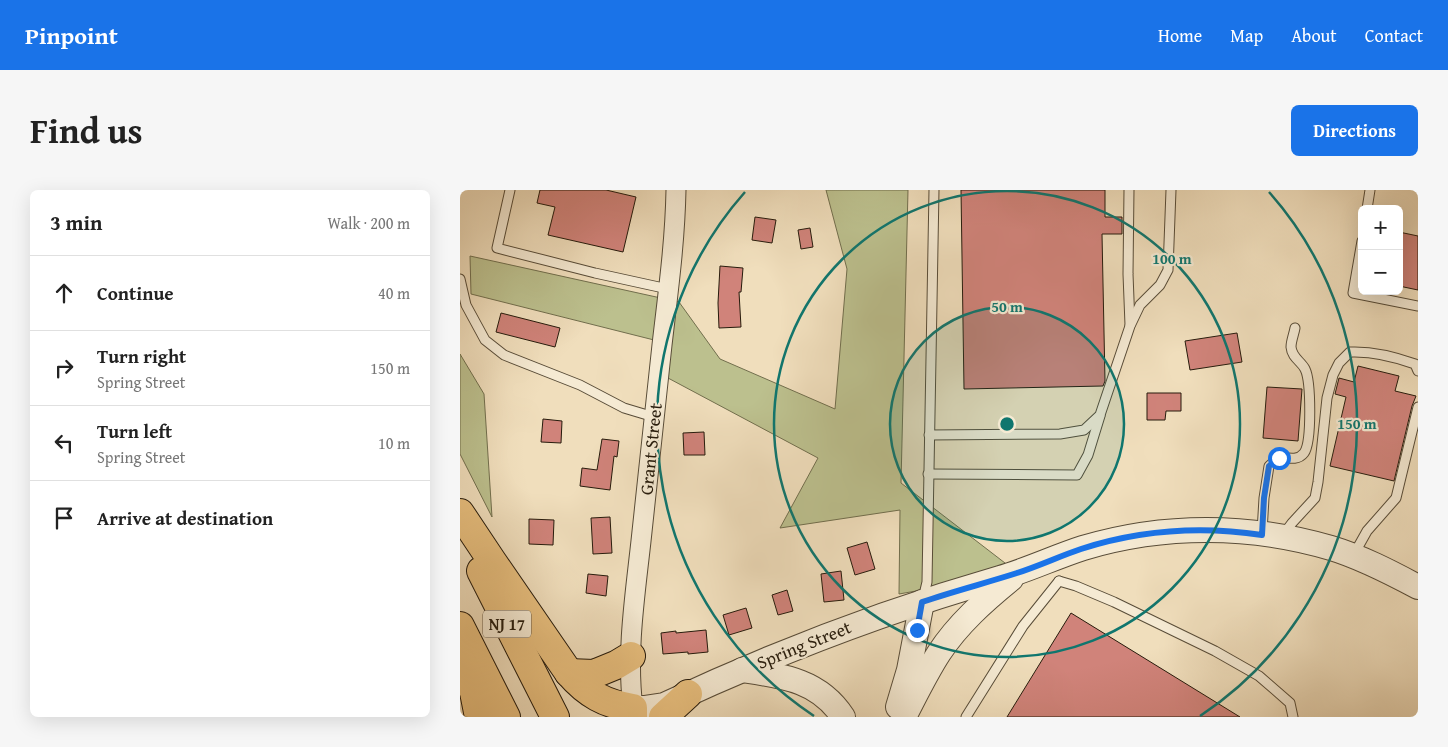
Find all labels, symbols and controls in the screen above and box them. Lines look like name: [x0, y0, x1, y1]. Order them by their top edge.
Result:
text: Pinpoint: [25, 18, 118, 53]
text: Home: [1158, 22, 1202, 49]
text: Map: [1230, 22, 1263, 49]
text: About: [1291, 22, 1337, 49]
text: Contact: [1365, 22, 1423, 49]
text: Find us: [30, 105, 143, 156]
button: Directions: [1291, 105, 1418, 156]
map controls: [1358, 205, 1403, 295]
button: +: [1358, 205, 1403, 250]
text: 3 min: [50, 207, 102, 238]
text: Walk · 200 m: [327, 211, 410, 235]
text: 100 m: [1152, 248, 1192, 269]
button: −: [1358, 250, 1403, 295]
icon: ahead: [50, 279, 78, 307]
text: Continue: [97, 279, 174, 307]
text: 40 m: [378, 281, 410, 305]
text: 50 m: [991, 296, 1023, 317]
text: Turn right: [97, 342, 186, 370]
icon: right: [50, 354, 78, 382]
text: 150 m: [370, 356, 410, 380]
text: Spring Street: [97, 370, 185, 394]
street label: Grant Street: [632, 401, 669, 496]
text: 150 m: [1337, 413, 1377, 434]
centre of rings: [998, 415, 1016, 433]
text: Turn left: [97, 417, 172, 445]
icon: left: [50, 429, 78, 457]
text: 10 m: [378, 431, 410, 455]
text: Spring Street: [97, 445, 185, 469]
route start: [1268, 447, 1291, 470]
icon: arrive: [50, 504, 78, 532]
text: Arrive at destination: [97, 504, 273, 532]
road number: NJ 17: [483, 610, 531, 638]
street label: Spring Street: [753, 613, 856, 676]
route end: [906, 619, 929, 642]

